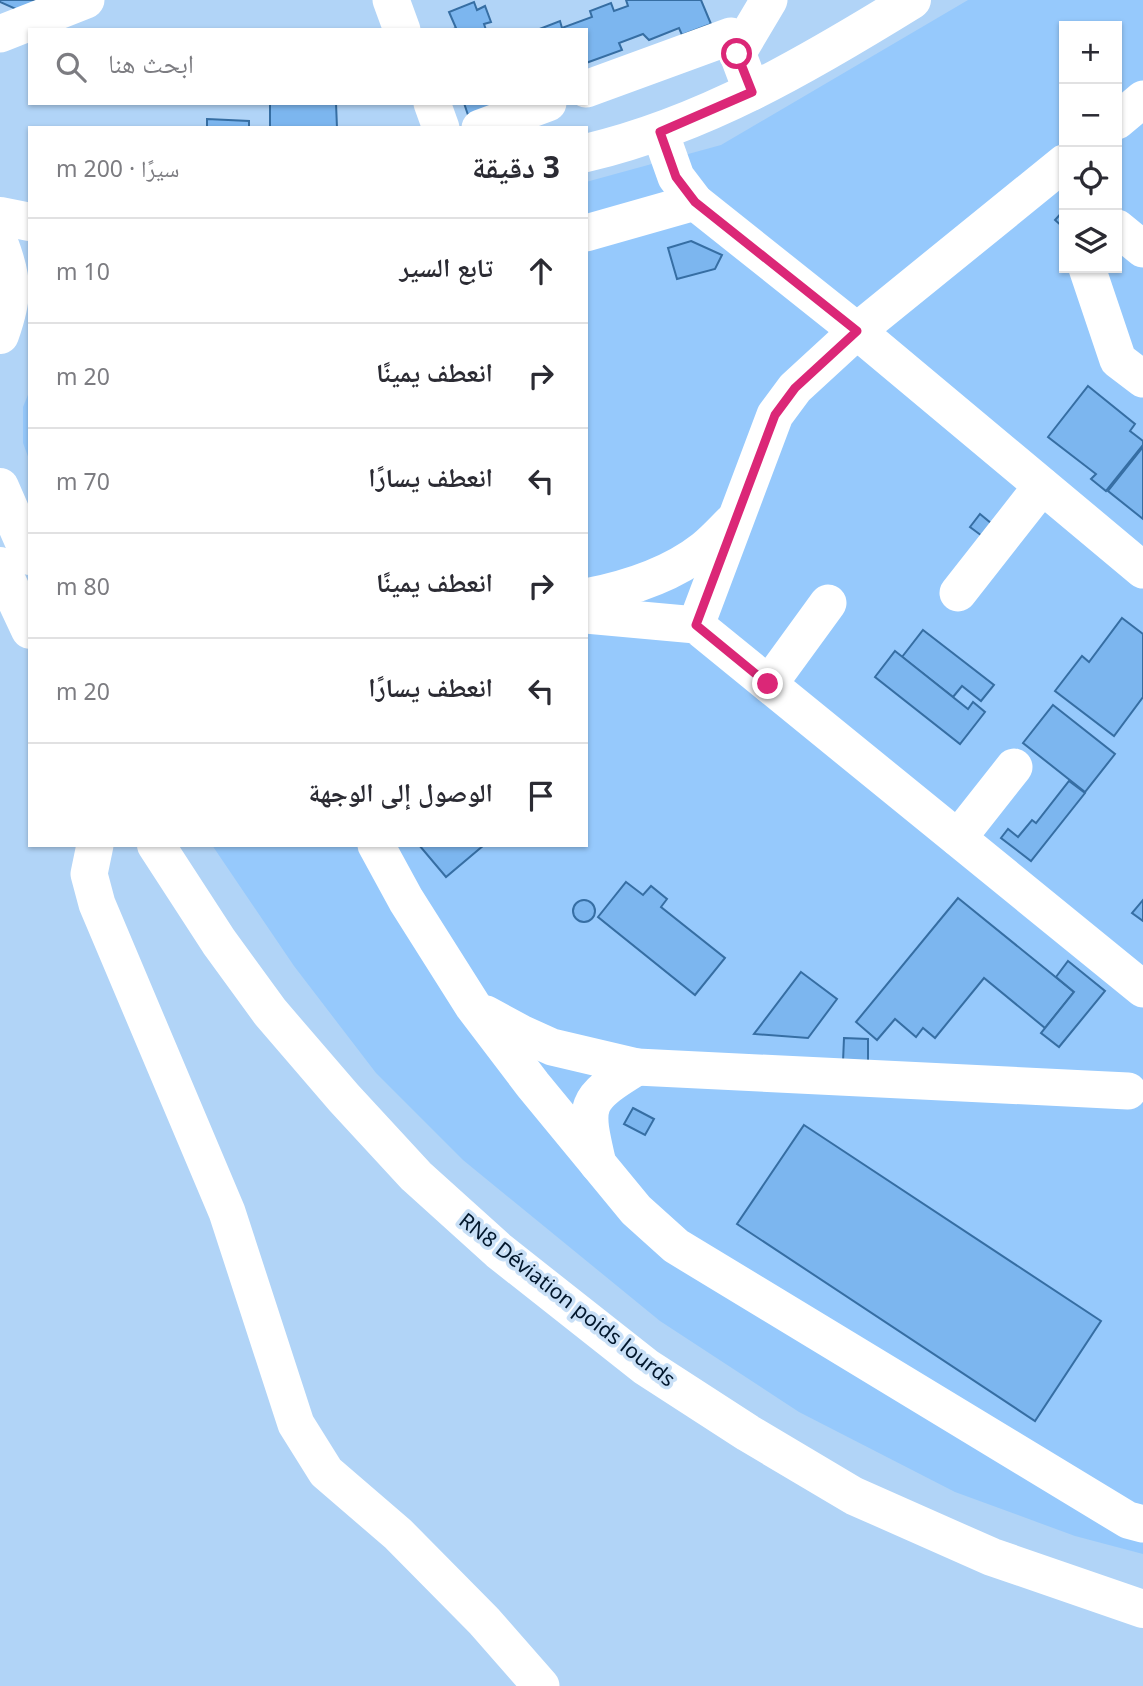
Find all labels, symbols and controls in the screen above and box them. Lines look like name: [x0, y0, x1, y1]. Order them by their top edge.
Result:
map controls: [1059, 21, 1122, 273]
button: +: [1059, 21, 1122, 84]
search box: [28, 28, 588, 105]
route start: [721, 38, 752, 69]
text: ابحث هنا: [108, 45, 194, 81]
icon: search: [52, 48, 90, 86]
button: −: [1059, 84, 1122, 147]
text: 3 دقيقة: [472, 146, 560, 187]
button: locate: [1059, 147, 1122, 210]
text: سيرًا · 200 m: [56, 152, 179, 184]
button: layers: [1059, 210, 1122, 273]
text: تابع السير: [400, 249, 493, 285]
icon: ahead: [522, 252, 560, 290]
text: 10 m: [56, 255, 110, 287]
text: انعطف يمينًا: [376, 354, 493, 390]
icon: right: [522, 357, 560, 395]
text: 20 m: [56, 360, 110, 392]
text: انعطف يسارًا: [368, 459, 493, 495]
icon: left: [522, 462, 560, 500]
text: 70 m: [56, 465, 110, 497]
text: انعطف يمينًا: [376, 564, 493, 600]
icon: right: [522, 567, 560, 605]
text: 80 m: [56, 570, 110, 602]
route end: [752, 668, 783, 699]
text: انعطف يسارًا: [368, 669, 493, 705]
icon: left: [522, 672, 560, 710]
text: 20 m: [56, 675, 110, 707]
text: الوصول إلى الوجهة: [309, 774, 493, 810]
icon: arrive: [522, 777, 560, 815]
street label: RN8 Déviation poids lourds: [454, 1206, 681, 1392]

